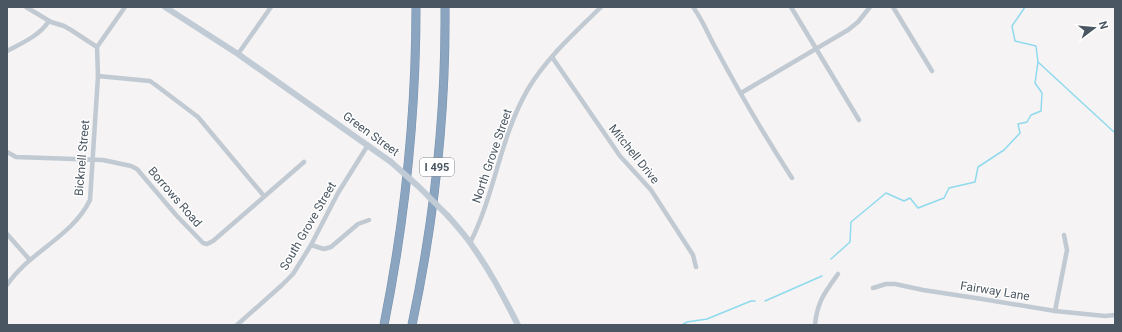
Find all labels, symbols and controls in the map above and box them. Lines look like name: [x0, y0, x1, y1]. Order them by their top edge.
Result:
north arrow: [1074, 8, 1114, 48]
text: N: [1096, 20, 1111, 31]
street label: North Grove Street: [469, 107, 515, 205]
street label: Green Street: [340, 109, 402, 159]
street label: Bicknell Street: [72, 119, 92, 197]
street label: Mitchell Drive: [606, 121, 662, 187]
road number: I 495: [420, 158, 454, 176]
street label: Borrows Road: [145, 164, 205, 230]
street label: South Grove Street: [277, 179, 339, 273]
street label: Fairway Lane: [959, 279, 1031, 303]

